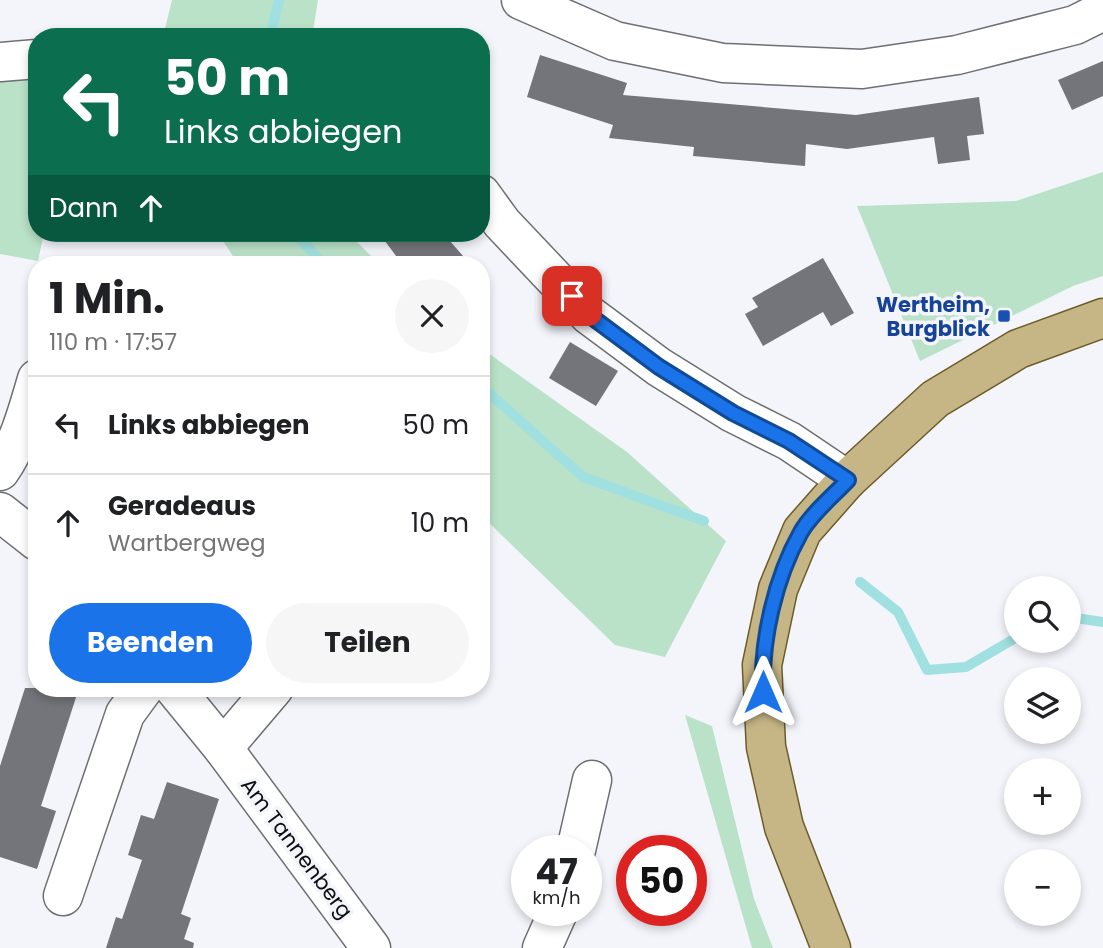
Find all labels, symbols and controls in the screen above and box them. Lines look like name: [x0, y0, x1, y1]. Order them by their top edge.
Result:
text: 50 m: [164, 44, 290, 112]
icon: left: [49, 56, 140, 147]
text: Links abbiegen: [164, 109, 402, 154]
icon: ahead: [132, 189, 170, 227]
text: Dann: [49, 190, 118, 226]
pin: [542, 266, 602, 326]
text: 1 Min.: [49, 269, 165, 328]
icon: arrive: [553, 277, 591, 315]
button: close: [395, 279, 469, 353]
place label: Wertheim, Burgblick: [876, 290, 990, 343]
marker: Wertheim, Burgblick: [996, 308, 1012, 324]
text: 110 m · 17:57: [49, 326, 177, 358]
icon: left: [49, 406, 87, 444]
text: Links abbiegen: [108, 407, 310, 443]
text: 50 m: [403, 407, 469, 443]
text: Geradeaus: [108, 488, 256, 524]
icon: ahead: [49, 504, 87, 542]
text: 10 m: [411, 505, 469, 541]
text: Wartbergweg: [108, 527, 266, 559]
map controls: [1004, 576, 1081, 926]
button: search: [1004, 576, 1081, 653]
button: Beenden: [49, 603, 252, 683]
button: Teilen: [266, 603, 469, 683]
position arrow: [726, 655, 800, 729]
button: layers: [1004, 667, 1081, 744]
button: +: [1004, 758, 1081, 835]
street label: Am Tannenberg: [234, 772, 360, 924]
speed limit sign: 50: [616, 835, 707, 926]
text: 47: [535, 847, 578, 896]
button: −: [1004, 849, 1081, 926]
text: km/h: [533, 885, 580, 910]

